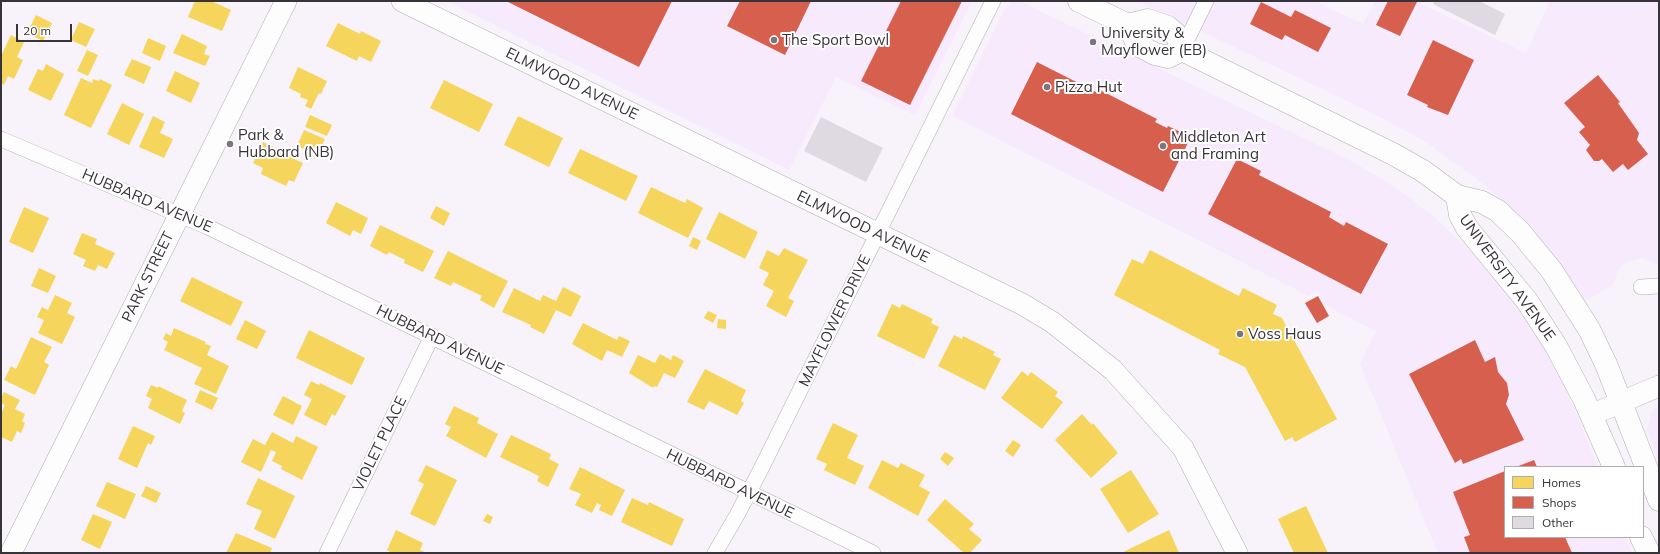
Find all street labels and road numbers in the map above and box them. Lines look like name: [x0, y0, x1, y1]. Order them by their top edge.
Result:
street label: ELMWOOD AVENUE: [503, 44, 641, 124]
street label: HUBBARD AVENUE: [79, 165, 215, 237]
street label: ELMWOOD AVENUE: [794, 187, 932, 267]
street label: UNIVERSITY AVENUE: [1455, 211, 1559, 345]
street label: PARK STREET: [118, 229, 178, 325]
street label: MAYFLOWER DRIVE: [795, 252, 875, 390]
street label: HUBBARD AVENUE: [373, 301, 507, 379]
street label: VIOLET PLACE: [349, 394, 411, 494]
street label: HUBBARD AVENUE: [663, 445, 797, 523]

